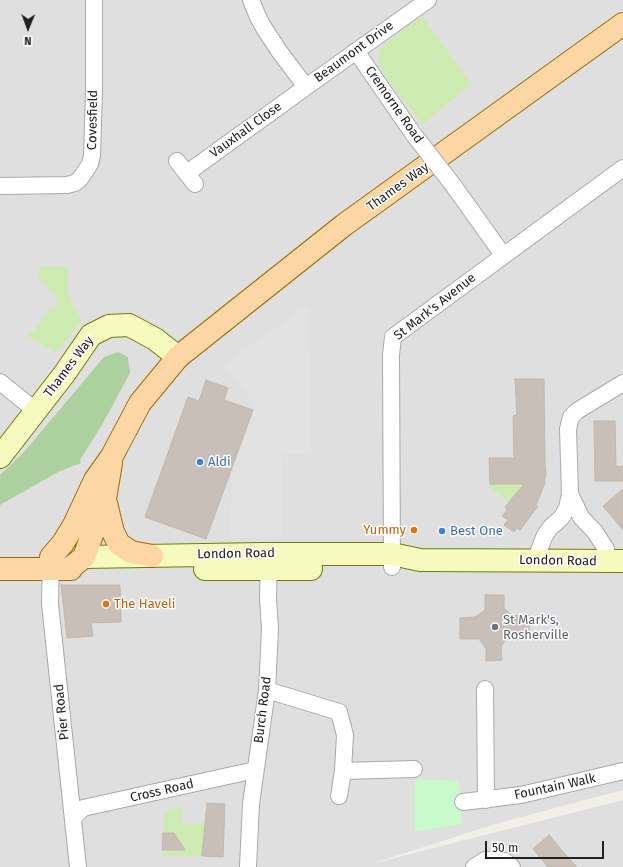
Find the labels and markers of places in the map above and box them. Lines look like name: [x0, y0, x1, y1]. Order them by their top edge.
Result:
place label: Aldi: [208, 454, 231, 470]
marker: Aldi: [195, 457, 205, 467]
place label: Yummy: [363, 522, 406, 538]
place label: Best One: [450, 523, 503, 539]
marker: Yummy: [409, 525, 419, 535]
marker: Best One: [437, 526, 447, 536]
place label: The Haveli: [114, 596, 175, 612]
marker: The Haveli: [101, 599, 111, 609]
place label: St Mark's, Rosherville: [503, 612, 569, 643]
marker: St Mark's, Rosherville: [490, 622, 500, 632]

